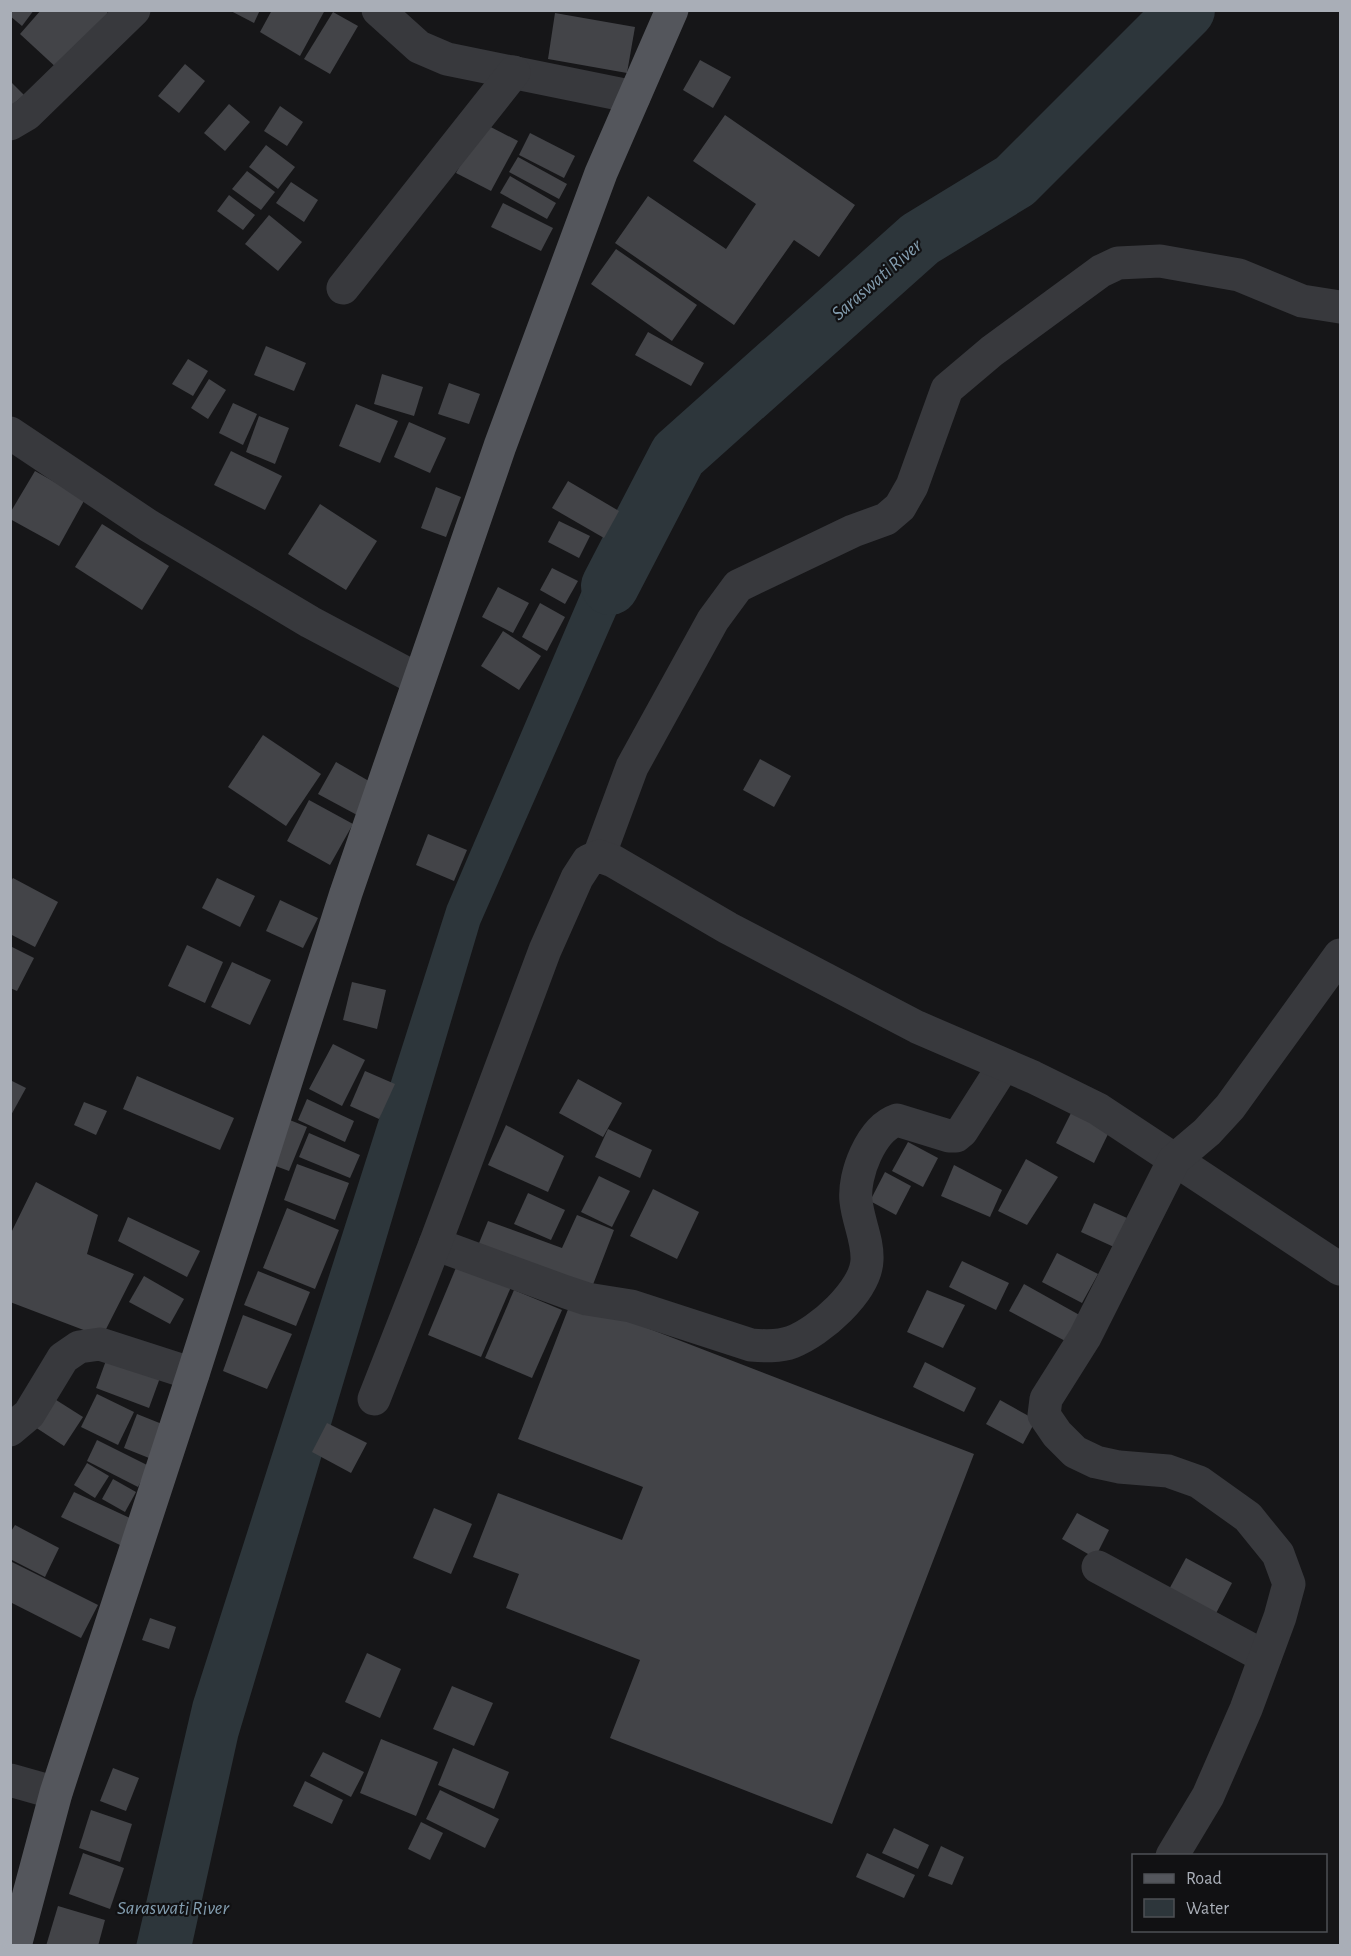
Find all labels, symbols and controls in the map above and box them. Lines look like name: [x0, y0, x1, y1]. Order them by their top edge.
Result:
water label: Saraswati River: [828, 235, 926, 324]
legend: [1132, 1854, 1327, 1932]
text: Road: [1186, 1870, 1222, 1888]
water label: Saraswati River: [117, 1898, 229, 1918]
text: Water: [1186, 1900, 1229, 1918]

